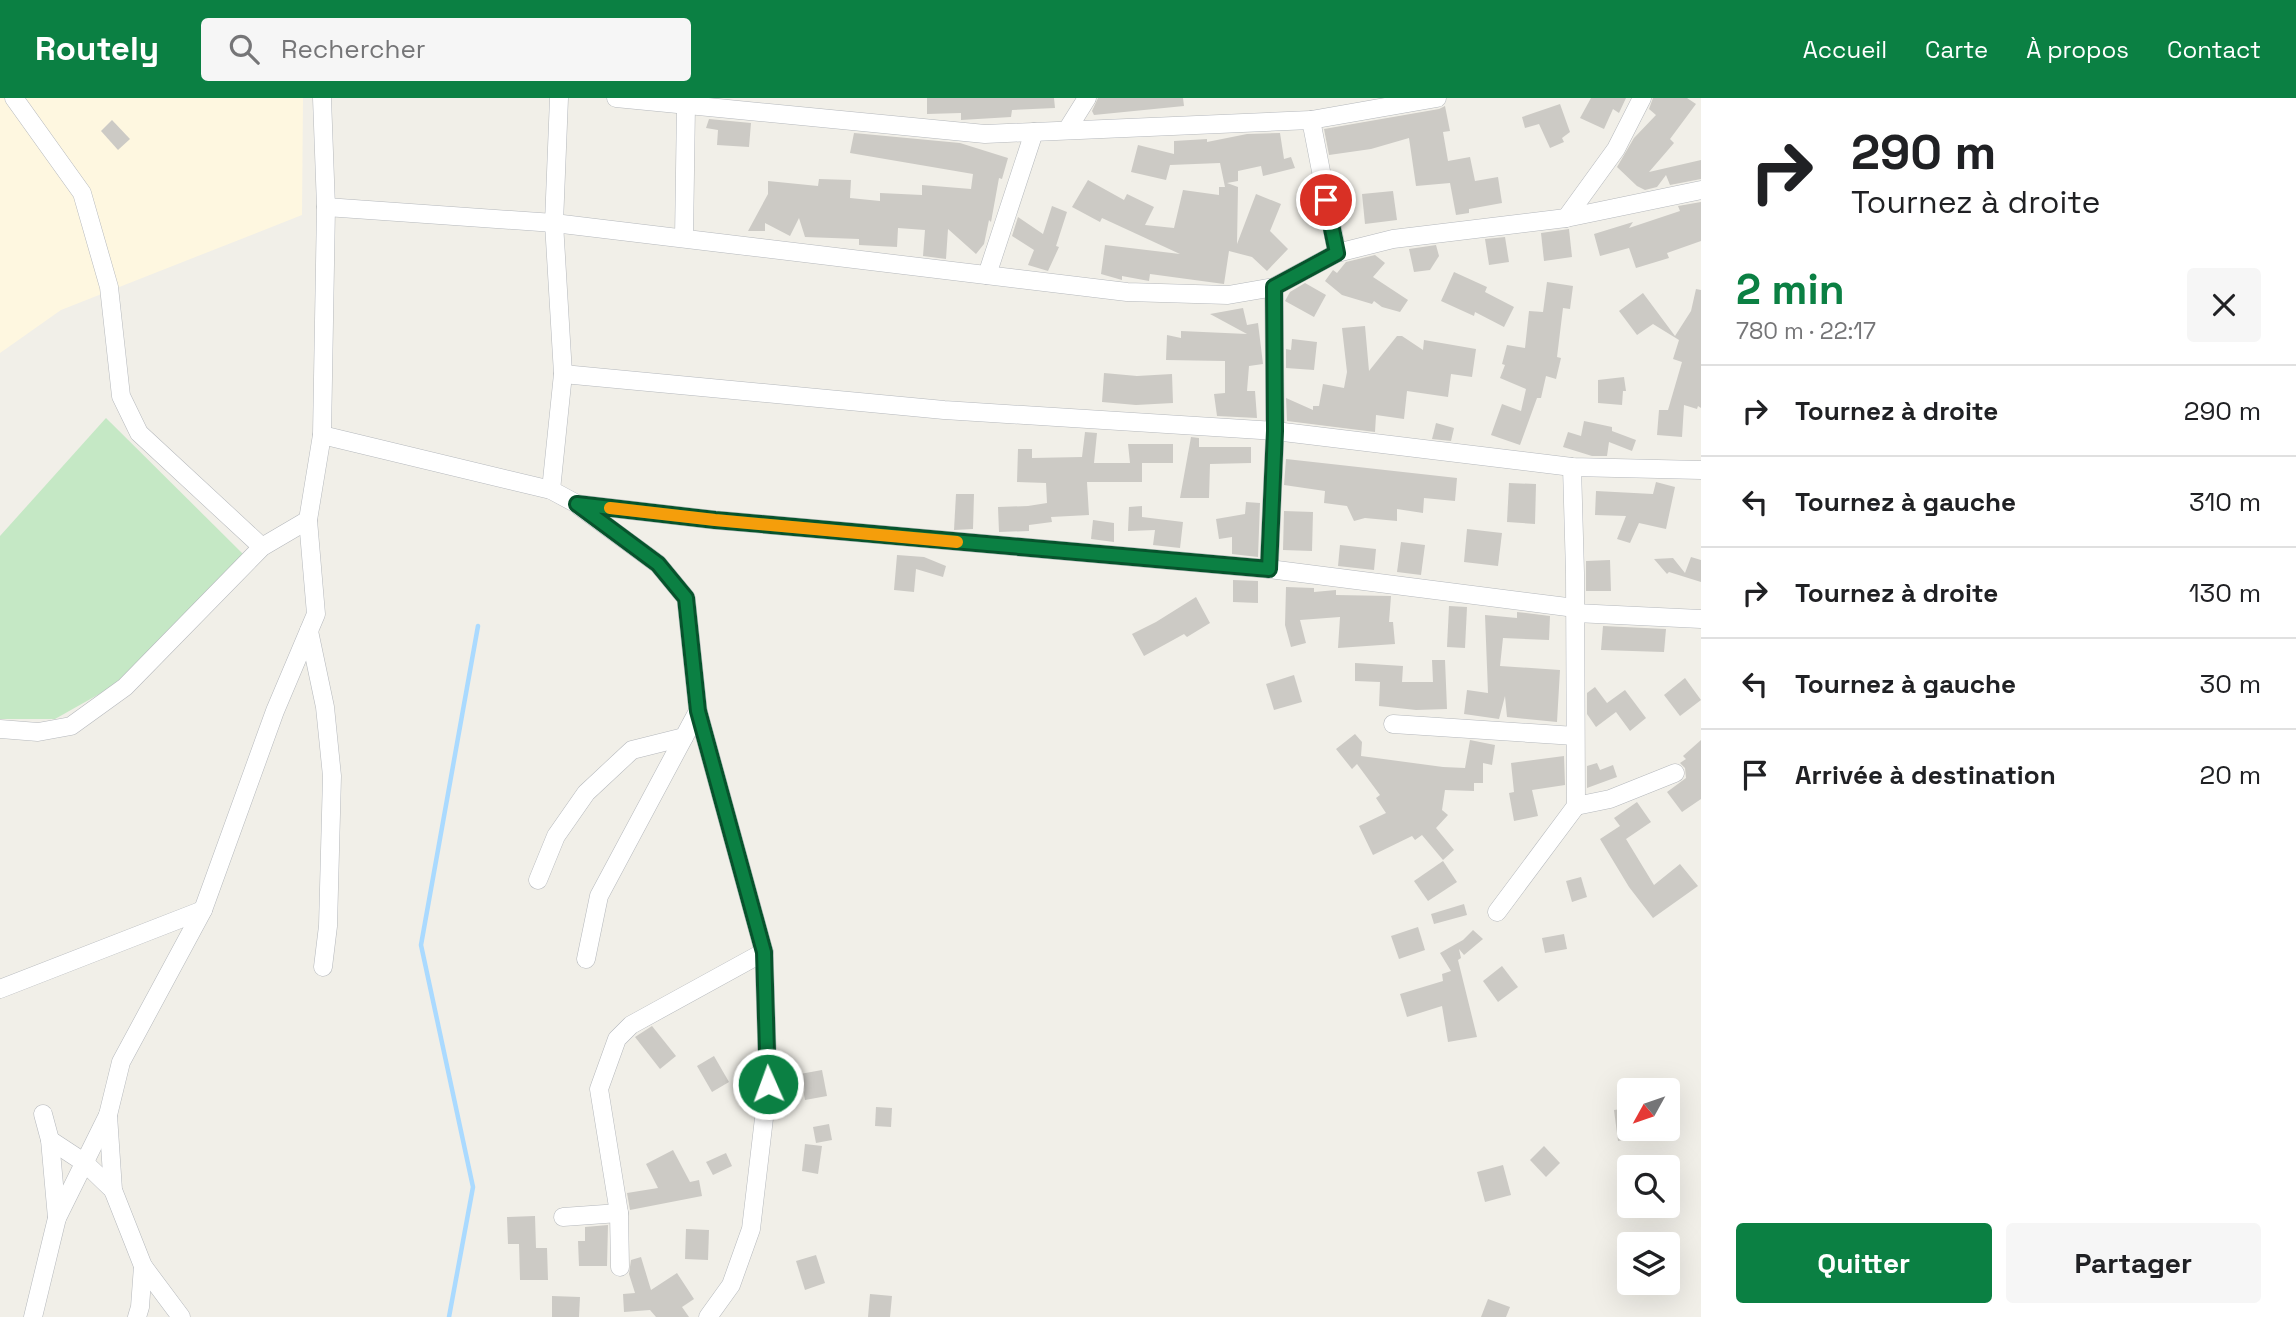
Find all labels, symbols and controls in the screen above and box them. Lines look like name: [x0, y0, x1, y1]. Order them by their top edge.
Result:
search box: [201, 18, 691, 81]
text: Routely: [35, 28, 159, 70]
icon: search: [225, 30, 263, 68]
text: Rechercher: [281, 32, 426, 66]
text: Accueil: [1803, 34, 1887, 65]
text: Carte: [1925, 34, 1988, 65]
text: À propos: [2026, 34, 2129, 65]
text: Contact: [2167, 34, 2261, 65]
text: 290 m: [1851, 121, 1996, 183]
icon: right: [1736, 126, 1827, 217]
pin: [1296, 170, 1356, 230]
icon: arrive: [1307, 181, 1345, 219]
text: Tournez à droite: [1851, 182, 2100, 222]
text: 2 min: [1736, 263, 1845, 316]
button: close: [2187, 268, 2261, 342]
text: 780 m · 22:17: [1736, 316, 1876, 346]
icon: right: [1736, 392, 1774, 430]
text: Tournez à droite: [1795, 394, 1998, 428]
text: 290 m: [2184, 394, 2261, 428]
icon: left: [1736, 483, 1774, 521]
text: Tournez à gauche: [1795, 485, 2016, 519]
text: 310 m: [2189, 485, 2261, 519]
icon: right: [1736, 574, 1774, 612]
text: Tournez à droite: [1795, 576, 1998, 610]
text: 130 m: [2189, 576, 2261, 610]
icon: left: [1736, 665, 1774, 703]
text: Tournez à gauche: [1795, 667, 2016, 701]
text: 30 m: [2200, 667, 2261, 701]
icon: arrive: [1736, 756, 1774, 794]
text: Arrivée à destination: [1795, 758, 2056, 792]
text: 20 m: [2200, 758, 2261, 792]
position arrow: [731, 1047, 805, 1121]
north arrow: [1617, 1078, 1680, 1141]
map controls: [1617, 1078, 1680, 1295]
button: search: [1617, 1155, 1680, 1218]
button: Quitter: [1736, 1223, 1992, 1303]
button: Partager: [2006, 1223, 2261, 1303]
button: layers: [1617, 1232, 1680, 1295]

